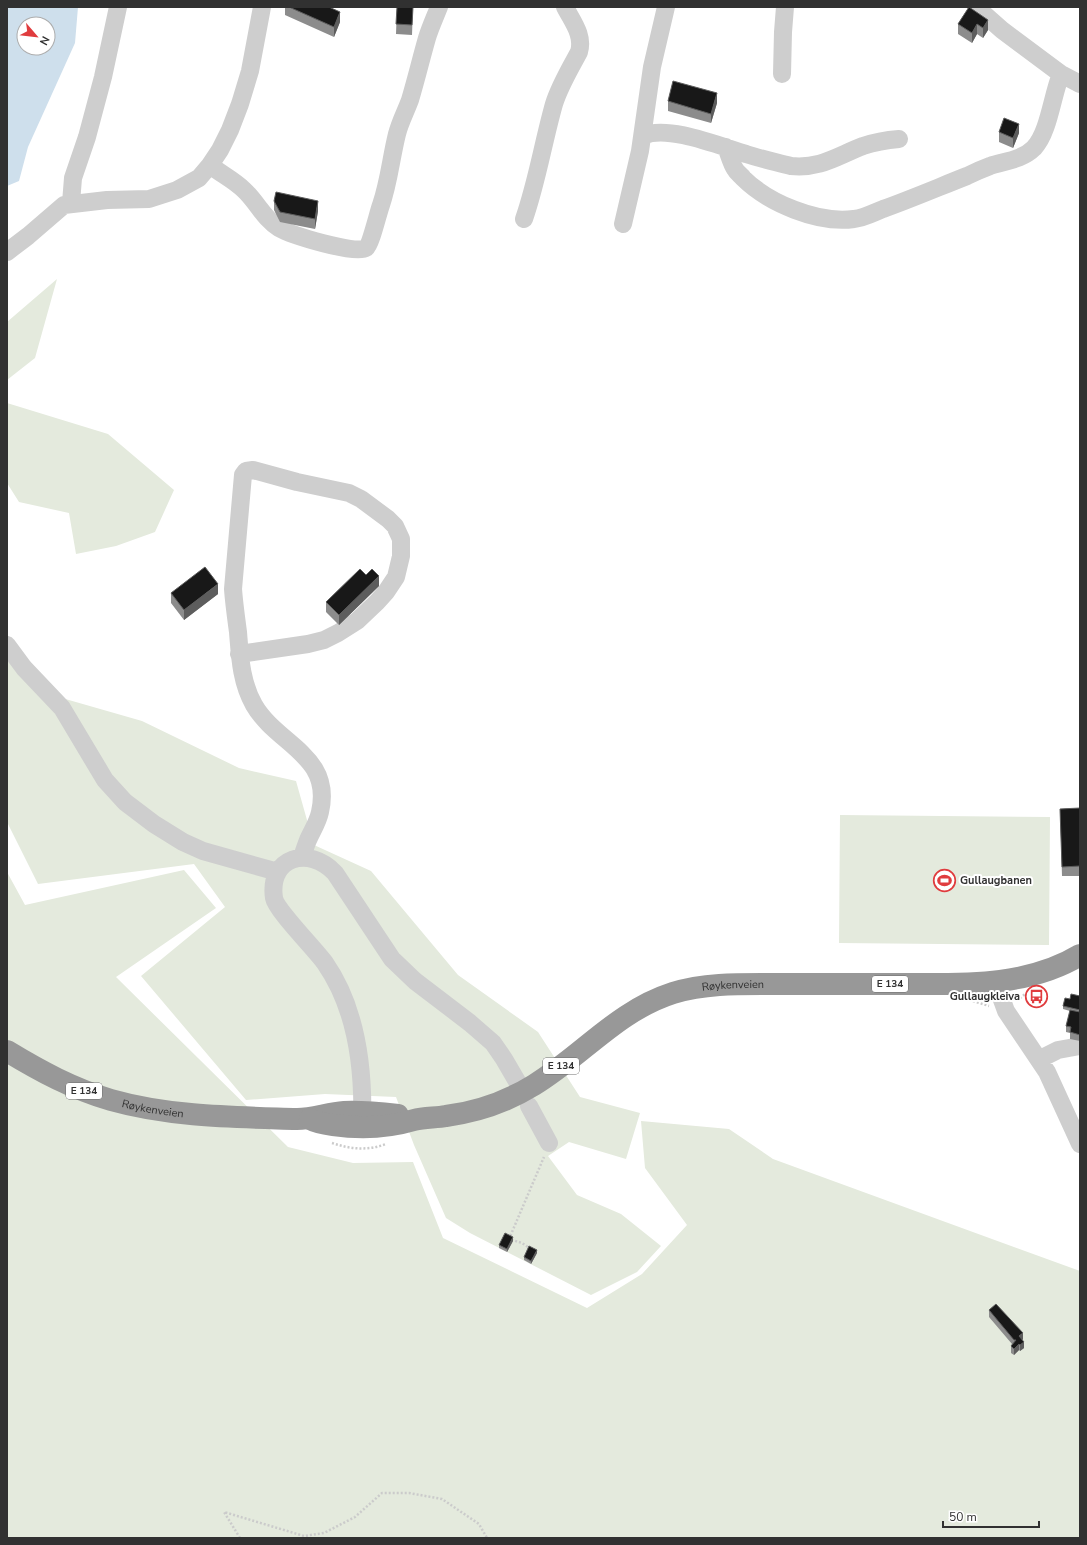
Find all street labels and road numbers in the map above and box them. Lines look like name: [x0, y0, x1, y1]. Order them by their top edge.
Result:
street label: Røykenveien: [701, 976, 764, 994]
road number: E 134: [872, 976, 908, 992]
road number: E 134: [543, 1058, 579, 1074]
road number: E 134: [66, 1083, 102, 1099]
street label: Røykenveien: [120, 1096, 184, 1121]

